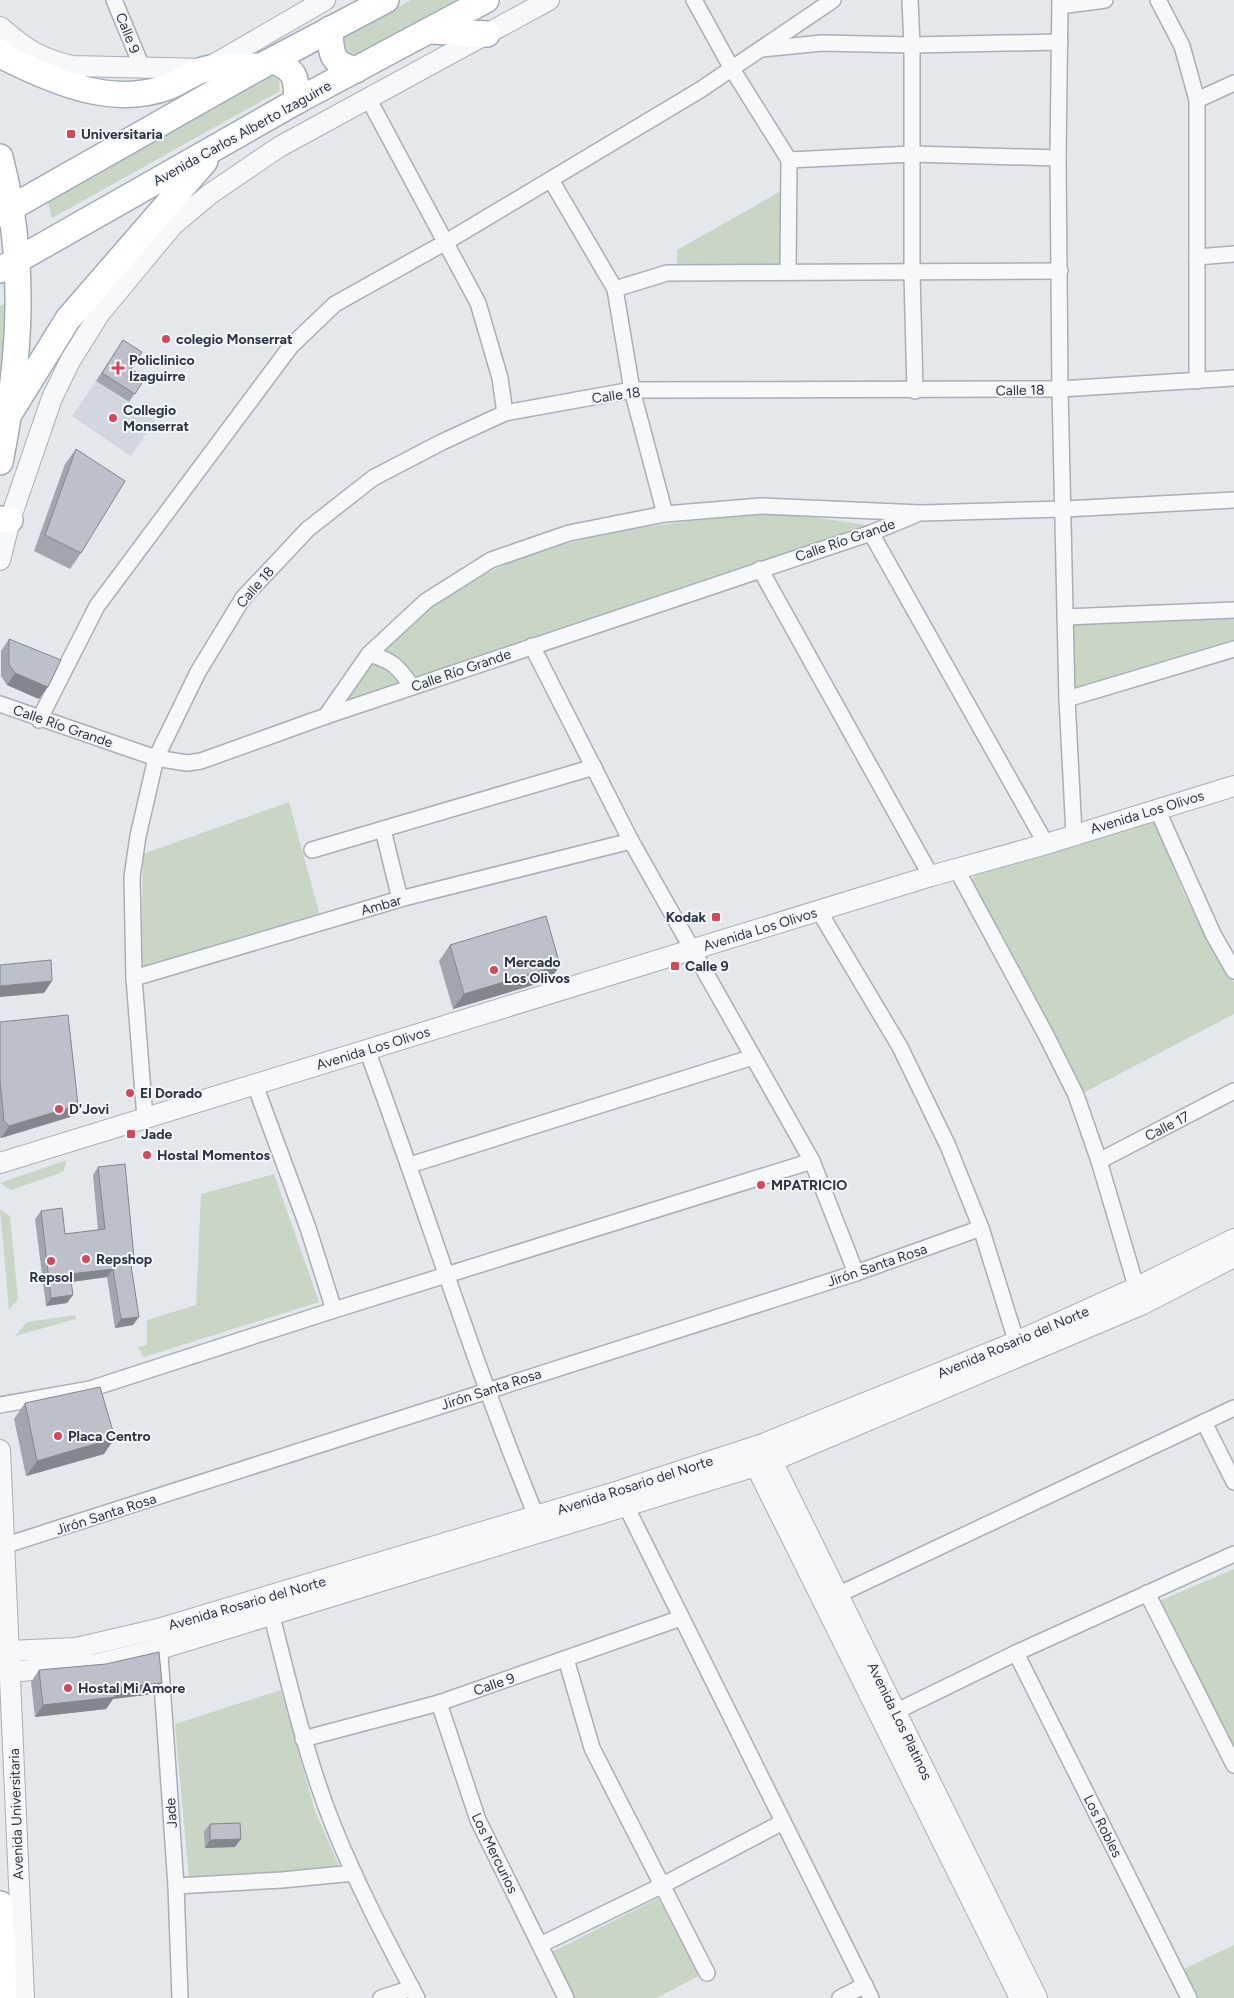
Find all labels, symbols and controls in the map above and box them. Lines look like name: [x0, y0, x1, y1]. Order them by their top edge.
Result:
street label: Calle 9: [112, 10, 143, 56]
street label: Avenida Carlos Alberto Izaguirre: [150, 77, 335, 190]
place label: Universitaria: [81, 126, 163, 143]
marker: Universitaria: [65, 128, 77, 140]
place label: colegio Monserrat: [176, 331, 293, 348]
marker: colegio Monserrat: [160, 333, 172, 345]
place label: Policlinico Izaguirre: [129, 352, 195, 385]
marker: Policlinico Izaguirre: [111, 361, 125, 375]
street label: Calle 18: [995, 382, 1045, 399]
street label: Calle 18: [591, 384, 641, 407]
place label: Collegio Monserrat: [123, 402, 189, 435]
marker: Collegio Monserrat: [107, 412, 119, 424]
street label: Calle Río Grande: [793, 515, 898, 565]
street label: Calle 18: [233, 563, 278, 611]
street label: Calle Río Grande: [409, 645, 514, 695]
street label: Calle Río Grande: [11, 701, 115, 752]
street label: Avenida Los Olivos: [1088, 787, 1206, 838]
street label: Ambar: [359, 892, 404, 919]
street label: Avenida Los Olivos: [701, 904, 819, 955]
place label: Kodak: [666, 909, 706, 926]
marker: Kodak: [710, 911, 722, 923]
place label: Mercado Los Olivos: [504, 954, 570, 987]
place label: Calle 9: [685, 958, 729, 975]
marker: Calle 9: [669, 960, 681, 972]
marker: Mercado Los Olivos: [488, 964, 500, 976]
street label: Avenida Los Olivos: [314, 1023, 432, 1074]
place label: El Dorado: [140, 1085, 202, 1102]
marker: El Dorado: [124, 1087, 136, 1099]
place label: D'Jovi: [69, 1101, 109, 1118]
marker: D'Jovi: [53, 1103, 65, 1115]
street label: Calle 17: [1142, 1108, 1193, 1145]
place label: Jade: [141, 1126, 173, 1143]
marker: Jade: [125, 1128, 137, 1140]
place label: Hostal Momentos: [157, 1147, 271, 1164]
marker: Hostal Momentos: [141, 1149, 153, 1161]
place label: MPATRICIO: [771, 1177, 847, 1194]
marker: MPATRICIO: [755, 1179, 767, 1191]
street label: Jirón Santa Rosa: [825, 1240, 929, 1291]
place label: Repshop: [96, 1251, 152, 1268]
marker: Repshop: [80, 1253, 92, 1265]
marker: Repsol: [45, 1255, 57, 1267]
place label: Repsol: [29, 1269, 73, 1286]
street label: Avenida Rosario del Norte: [935, 1303, 1092, 1382]
street label: Jirón Santa Rosa: [439, 1365, 543, 1414]
place label: Placa Centro: [68, 1428, 151, 1445]
marker: Placa Centro: [52, 1430, 64, 1442]
street label: Avenida Rosario del Norte: [555, 1452, 716, 1519]
street label: Jirón Santa Rosa: [54, 1490, 158, 1539]
street label: Avenida Rosario del Norte: [166, 1573, 328, 1634]
street label: Avenida Los Platinos: [864, 1660, 935, 1783]
street label: Calle 9: [471, 1670, 517, 1699]
place label: Hostal Mi Amore: [78, 1680, 186, 1697]
marker: Hostal Mi Amore: [62, 1682, 74, 1694]
street label: Avenida Universitaria: [6, 1748, 27, 1880]
street label: Los Robles: [1080, 1792, 1125, 1860]
street label: Jade: [162, 1797, 181, 1829]
street label: Los Mercurios: [468, 1810, 521, 1896]

